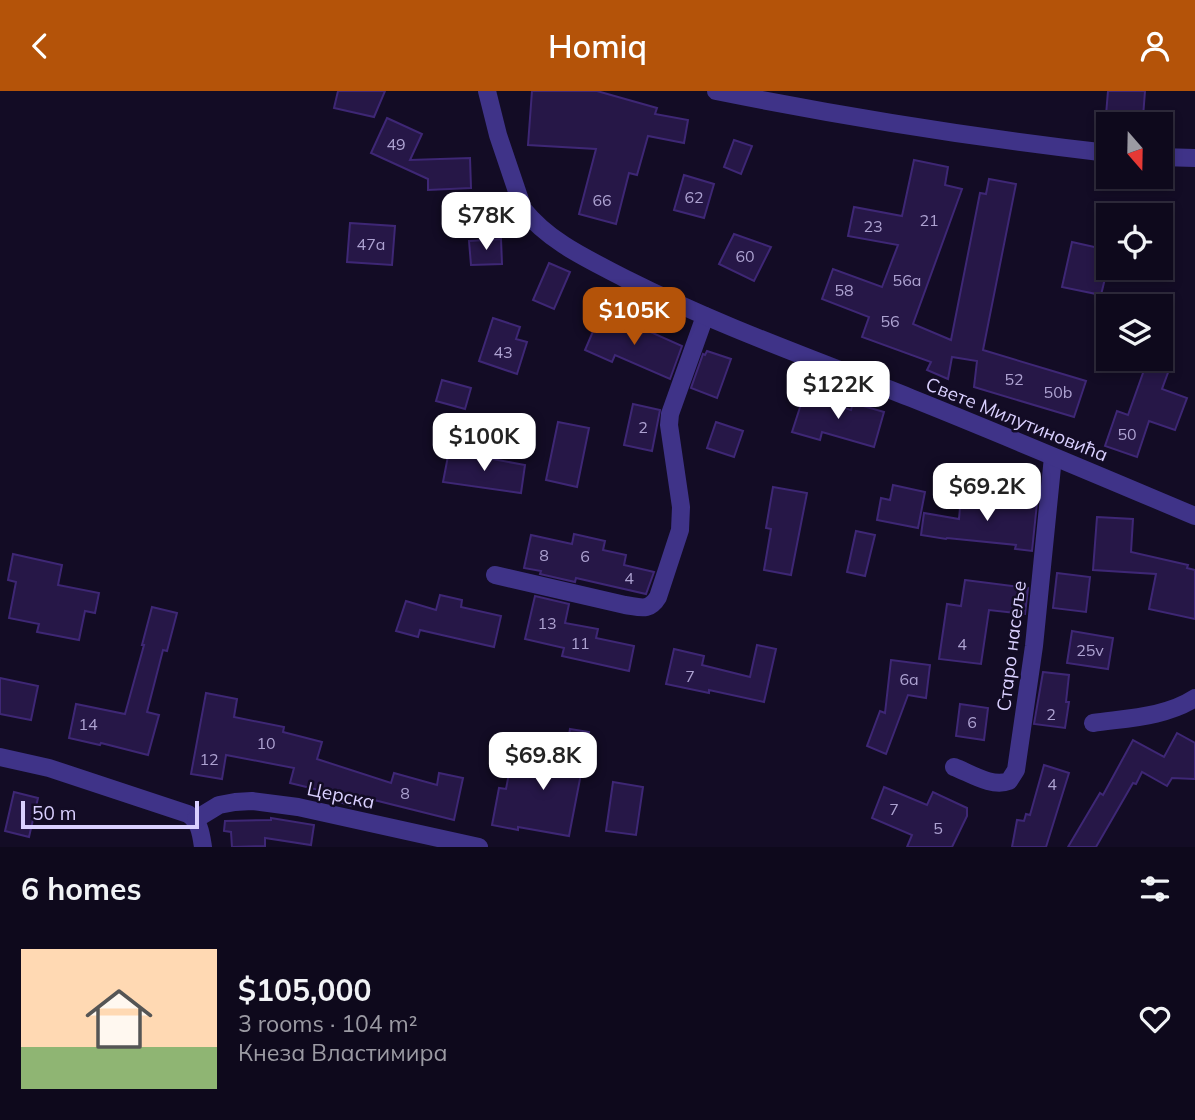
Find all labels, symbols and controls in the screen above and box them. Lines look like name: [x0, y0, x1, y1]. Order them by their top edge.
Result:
text: Homiq: [548, 26, 647, 66]
icon: back: [21, 27, 59, 65]
icon: person: [1136, 27, 1174, 65]
north arrow: [1096, 112, 1172, 189]
map controls: [1096, 112, 1173, 371]
house number: 49: [386, 134, 406, 154]
house number: 62: [684, 187, 704, 207]
house number: 66: [592, 190, 612, 210]
pin: $78K: [445, 193, 527, 252]
text: $78K: [458, 200, 514, 229]
button: locate: [1096, 203, 1173, 280]
house number: 21: [919, 210, 939, 230]
house number: 23: [863, 216, 883, 236]
house number: 47a: [357, 234, 385, 254]
house number: 60: [735, 246, 755, 266]
house number: 56a: [893, 270, 921, 290]
house number: 58: [834, 280, 854, 300]
pin: $105K: [585, 287, 683, 347]
button: layers: [1096, 294, 1173, 371]
text: $105K: [599, 295, 669, 324]
house number: 56: [880, 311, 900, 331]
house number: 43: [493, 342, 513, 362]
pin: $122K: [789, 361, 887, 421]
text: $122K: [803, 369, 873, 398]
house number: 52: [1004, 369, 1024, 389]
street label: Свете Милутиновића: [922, 371, 1112, 467]
house number: 50b: [1044, 382, 1072, 402]
pin: $100K: [435, 413, 533, 473]
house number: 2: [638, 417, 648, 437]
text: $100K: [449, 421, 519, 450]
house number: 50: [1117, 424, 1137, 444]
pin: $69.2K: [930, 463, 1044, 523]
text: $69.2K: [949, 471, 1025, 500]
house number: 8: [539, 545, 549, 565]
house number: 6: [580, 546, 590, 566]
house number: 4: [624, 568, 634, 588]
street label: Старо насеље: [991, 579, 1031, 713]
house number: 13: [537, 613, 557, 633]
house number: 11: [570, 633, 590, 653]
house number: 4: [957, 634, 967, 654]
house number: 25v: [1076, 640, 1104, 660]
house number: 7: [685, 666, 695, 686]
house number: 6a: [899, 669, 919, 689]
house number: 2: [1046, 704, 1056, 724]
house number: 6: [967, 712, 977, 732]
house number: 14: [78, 714, 98, 734]
house number: 10: [256, 733, 276, 753]
pin: $69.8K: [486, 733, 600, 792]
text: $69.8K: [505, 740, 581, 769]
house number: 12: [199, 749, 219, 769]
house number: 4: [1047, 774, 1057, 794]
street label: Церска: [305, 776, 377, 814]
house number: 8: [400, 783, 410, 803]
scale bar: [21, 798, 200, 830]
house number: 7: [889, 799, 899, 819]
text: 50 m: [32, 801, 76, 825]
house number: 5: [933, 818, 943, 838]
text: 6 homes: [21, 870, 142, 908]
icon: filters: [1136, 870, 1174, 908]
text: $105,000: [238, 971, 371, 1009]
icon: home: [77, 977, 161, 1061]
icon: heart: [1136, 1000, 1174, 1038]
text: 3 rooms · 104 m²: [238, 1009, 418, 1038]
text: Кнеза Властимира: [238, 1038, 447, 1067]

